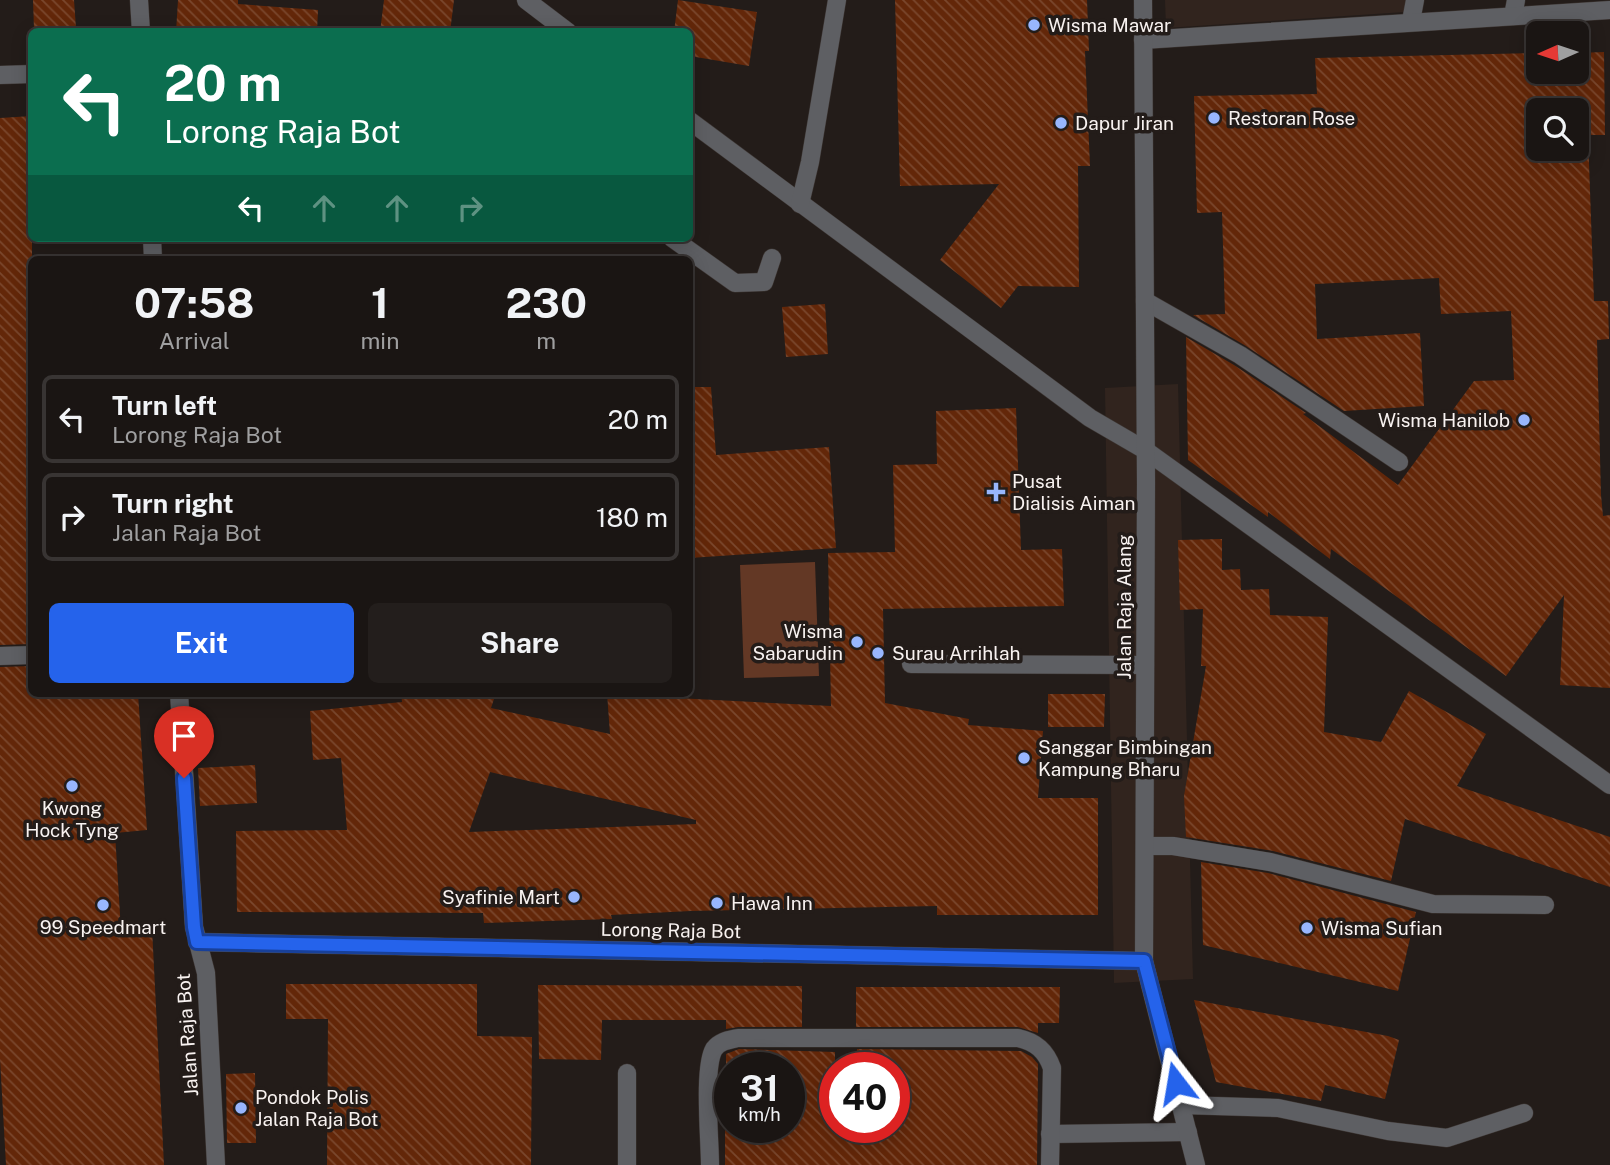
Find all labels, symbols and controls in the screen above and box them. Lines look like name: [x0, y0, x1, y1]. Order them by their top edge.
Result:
place label: Wisma Mawar: [1048, 14, 1171, 36]
marker: Wisma Mawar: [1026, 17, 1042, 33]
north arrow: [1526, 21, 1589, 84]
map controls: [1526, 21, 1589, 161]
text: 20 m: [164, 54, 282, 112]
icon: left: [49, 56, 140, 147]
button: search: [1526, 98, 1589, 161]
place label: Restoran Rose: [1228, 107, 1355, 129]
marker: Restoran Rose: [1206, 110, 1222, 126]
place label: Dapur Jiran: [1075, 112, 1174, 134]
text: Lorong Raja Bot: [164, 113, 401, 150]
marker: Dapur Jiran: [1053, 115, 1069, 131]
icon: left: [232, 189, 270, 227]
icon: ahead: [305, 189, 343, 227]
icon: ahead: [378, 189, 416, 227]
icon: right: [451, 189, 489, 227]
text: 07:58: [134, 278, 255, 327]
text: 1: [371, 278, 389, 327]
text: 230: [505, 278, 587, 327]
text: Arrival: [159, 327, 230, 354]
text: min: [360, 327, 399, 354]
text: m: [536, 327, 556, 354]
text: Turn left: [112, 390, 217, 421]
icon: left: [53, 400, 91, 438]
text: 20 m: [608, 404, 668, 435]
place label: Wisma Hanilob: [1378, 409, 1510, 431]
marker: Wisma Hanilob: [1516, 412, 1532, 428]
text: Lorong Raja Bot: [112, 421, 282, 448]
place label: Pusat Dialisis Aiman: [1012, 470, 1135, 514]
marker: Pusat Dialisis Aiman: [986, 482, 1006, 502]
text: Turn right: [112, 488, 234, 519]
icon: right: [53, 498, 91, 536]
text: 180 m: [596, 502, 668, 533]
text: Jalan Raja Bot: [112, 519, 261, 546]
street label: Jalan Raja Alang: [1113, 534, 1135, 680]
button: Exit: [49, 603, 354, 683]
button: Share: [368, 603, 672, 683]
place label: Wisma Sabarudin: [752, 620, 843, 664]
marker: Wisma Sabarudin: [849, 634, 865, 650]
place label: Surau Arrihlah: [892, 642, 1020, 664]
marker: Surau Arrihlah: [870, 645, 886, 661]
pin: [154, 706, 214, 778]
icon: arrive: [165, 717, 203, 755]
place label: Sanggar Bimbingan Kampung Bharu: [1038, 736, 1212, 780]
marker: Sanggar Bimbingan Kampung Bharu: [1016, 750, 1032, 766]
marker: Kwong Hock Tyng: [64, 778, 80, 794]
place label: Kwong Hock Tyng: [25, 797, 119, 841]
place label: Syafinie Mart: [442, 886, 560, 908]
marker: Syafinie Mart: [566, 889, 582, 905]
place label: Hawa Inn: [731, 892, 813, 914]
marker: Hawa Inn: [709, 895, 725, 911]
marker: 99 Speedmart: [95, 897, 111, 913]
place label: 99 Speedmart: [40, 916, 166, 938]
place label: Wisma Sufian: [1321, 917, 1442, 939]
street label: Lorong Raja Bot: [601, 918, 741, 942]
marker: Wisma Sufian: [1299, 920, 1315, 936]
street label: Jalan Raja Bot: [172, 973, 202, 1097]
position arrow: [1139, 1046, 1213, 1120]
speed limit sign: 40: [819, 1052, 910, 1143]
text: 31: [740, 1068, 779, 1109]
place label: Pondok Polis Jalan Raja Bot: [255, 1086, 378, 1130]
marker: Pondok Polis Jalan Raja Bot: [233, 1100, 249, 1116]
text: km/h: [738, 1104, 781, 1125]

